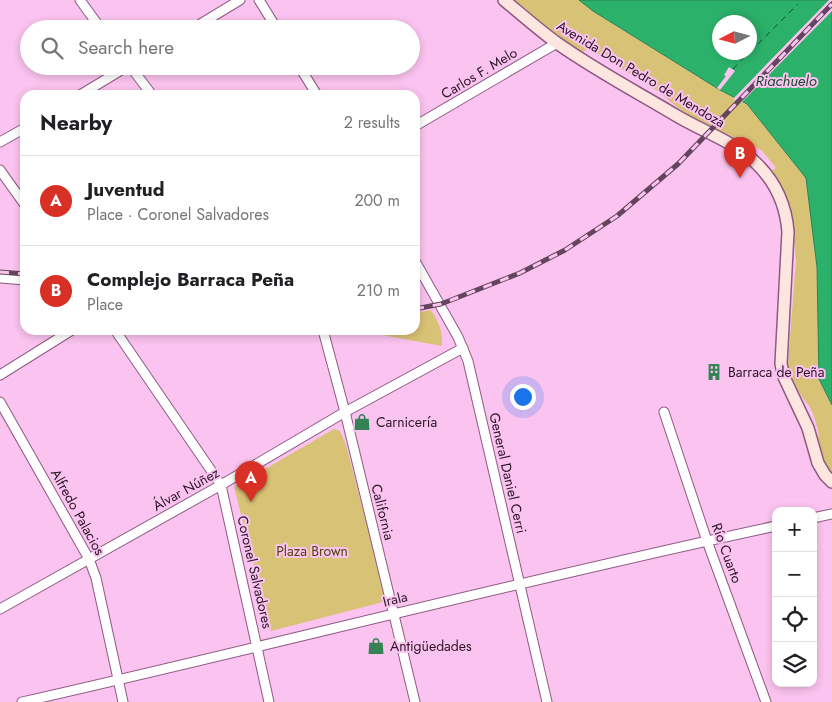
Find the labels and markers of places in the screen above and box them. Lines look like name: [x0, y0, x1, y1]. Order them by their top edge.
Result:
pin: B: [724, 137, 756, 178]
building icon: Barraca de Peña: [704, 362, 724, 382]
place label: Barraca de Peña: [728, 362, 824, 382]
shop icon: Carnicería: [352, 412, 372, 432]
place label: Carnicería: [376, 412, 437, 432]
pin: A: [235, 461, 267, 502]
shop icon: Antigüedades: [366, 636, 386, 656]
place label: Antigüedades: [390, 636, 472, 656]

